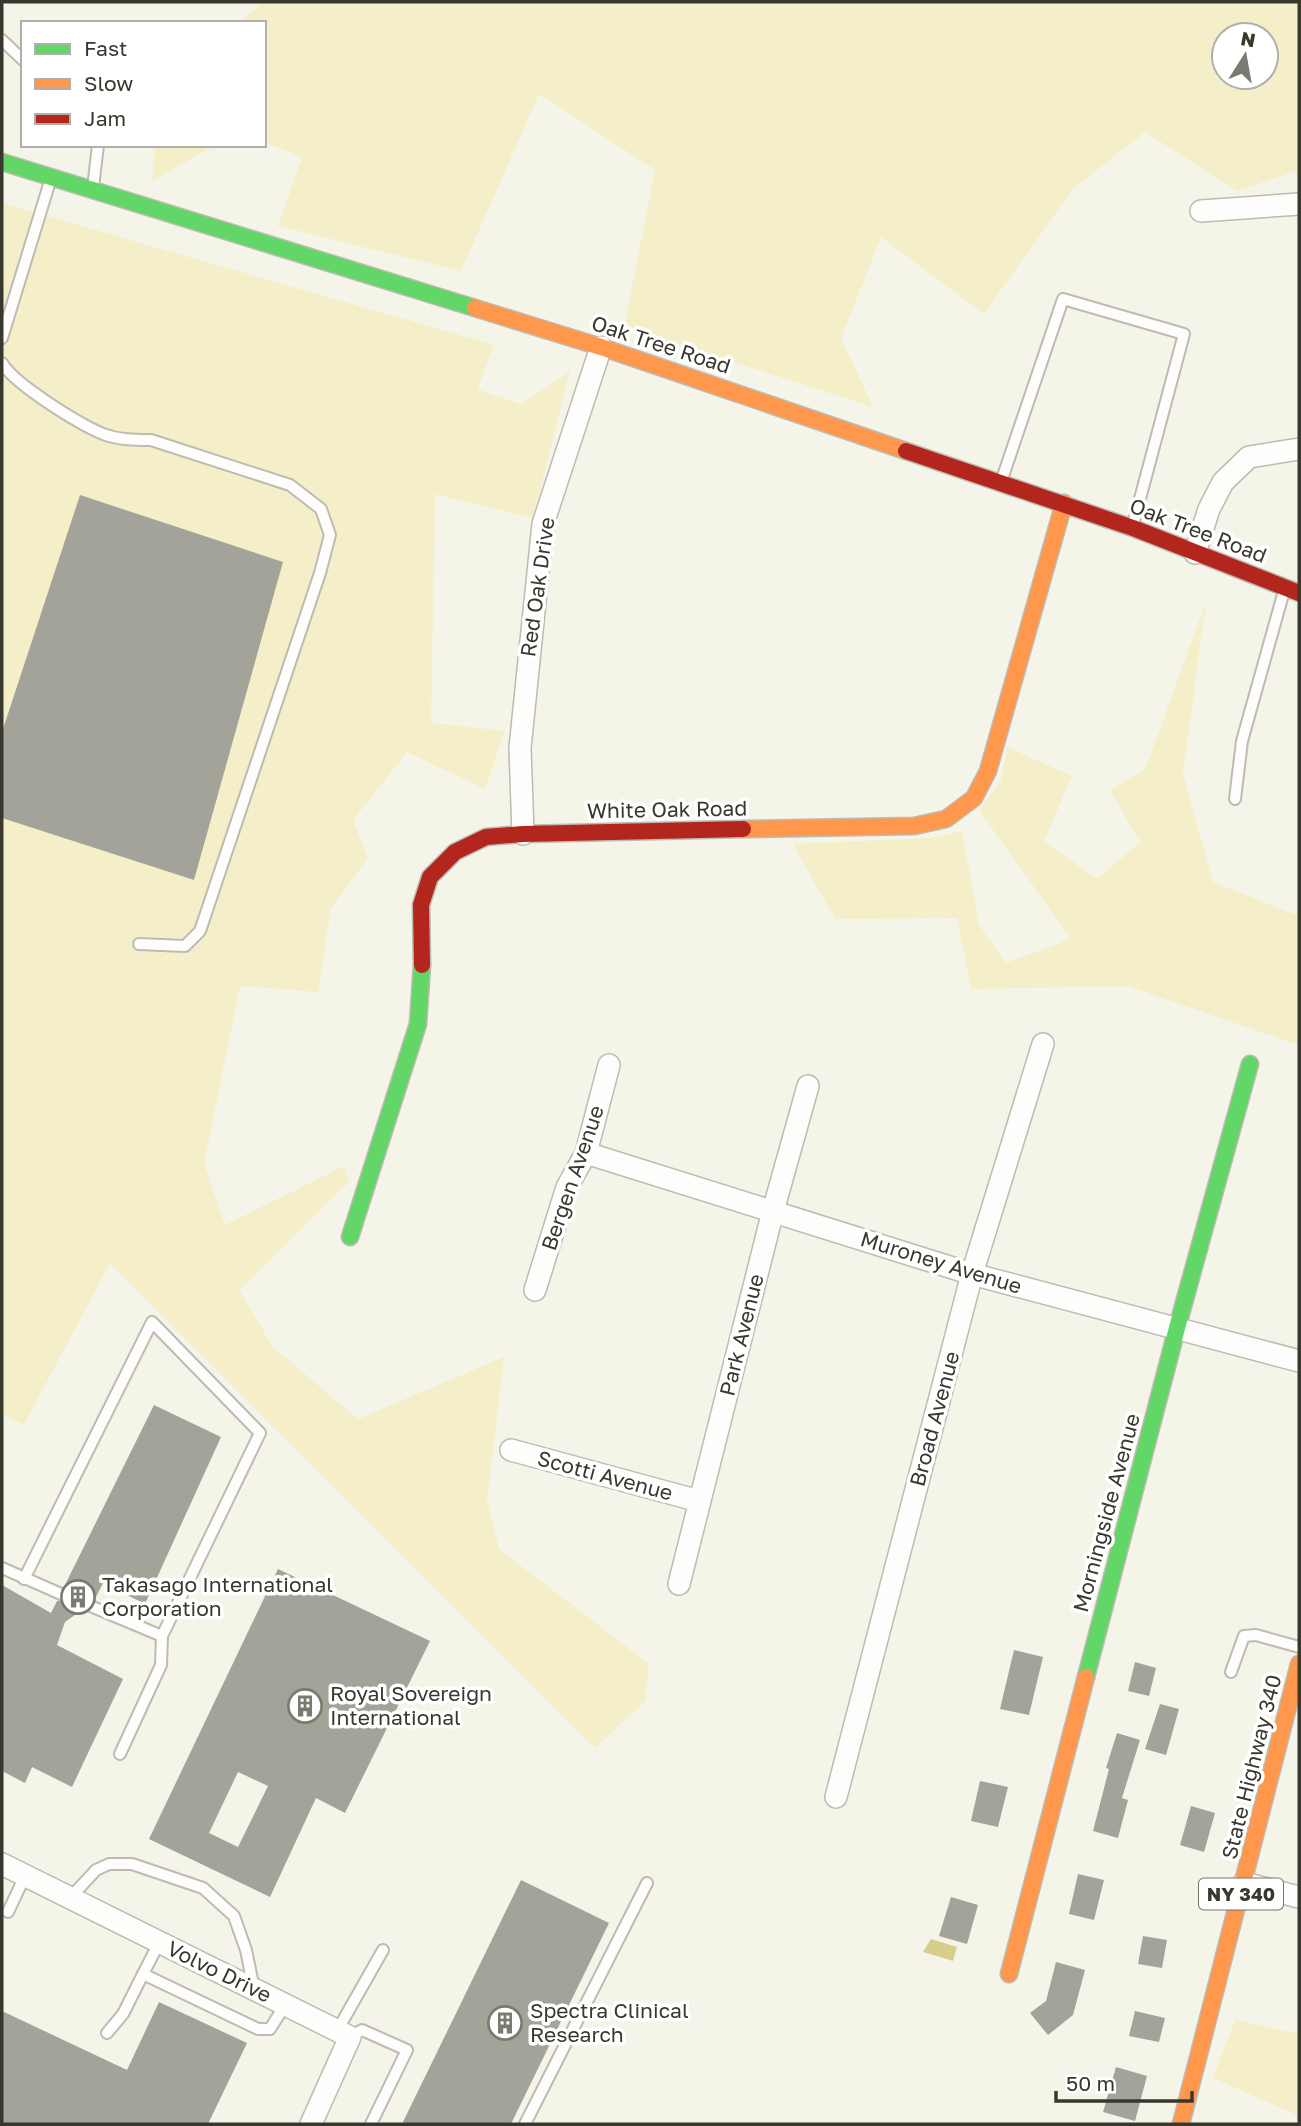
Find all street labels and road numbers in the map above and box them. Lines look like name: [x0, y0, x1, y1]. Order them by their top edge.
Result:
street label: Oak Tree Road: [588, 309, 734, 379]
street label: Oak Tree Road: [1126, 492, 1271, 568]
street label: Red Oak Drive: [514, 515, 560, 658]
street label: White Oak Road: [587, 795, 747, 823]
street label: Bergen Avenue: [535, 1102, 609, 1254]
street label: Muroney Avenue: [858, 1225, 1025, 1299]
street label: Park Avenue: [713, 1271, 769, 1398]
street label: Broad Avenue: [904, 1348, 965, 1489]
street label: Morningside Avenue: [1067, 1411, 1145, 1615]
street label: Scotti Avenue: [535, 1444, 676, 1506]
street label: State Highway 340: [1216, 1672, 1287, 1862]
road number: NY 340: [1199, 1878, 1283, 1910]
street label: Volvo Drive: [163, 1935, 276, 2008]

